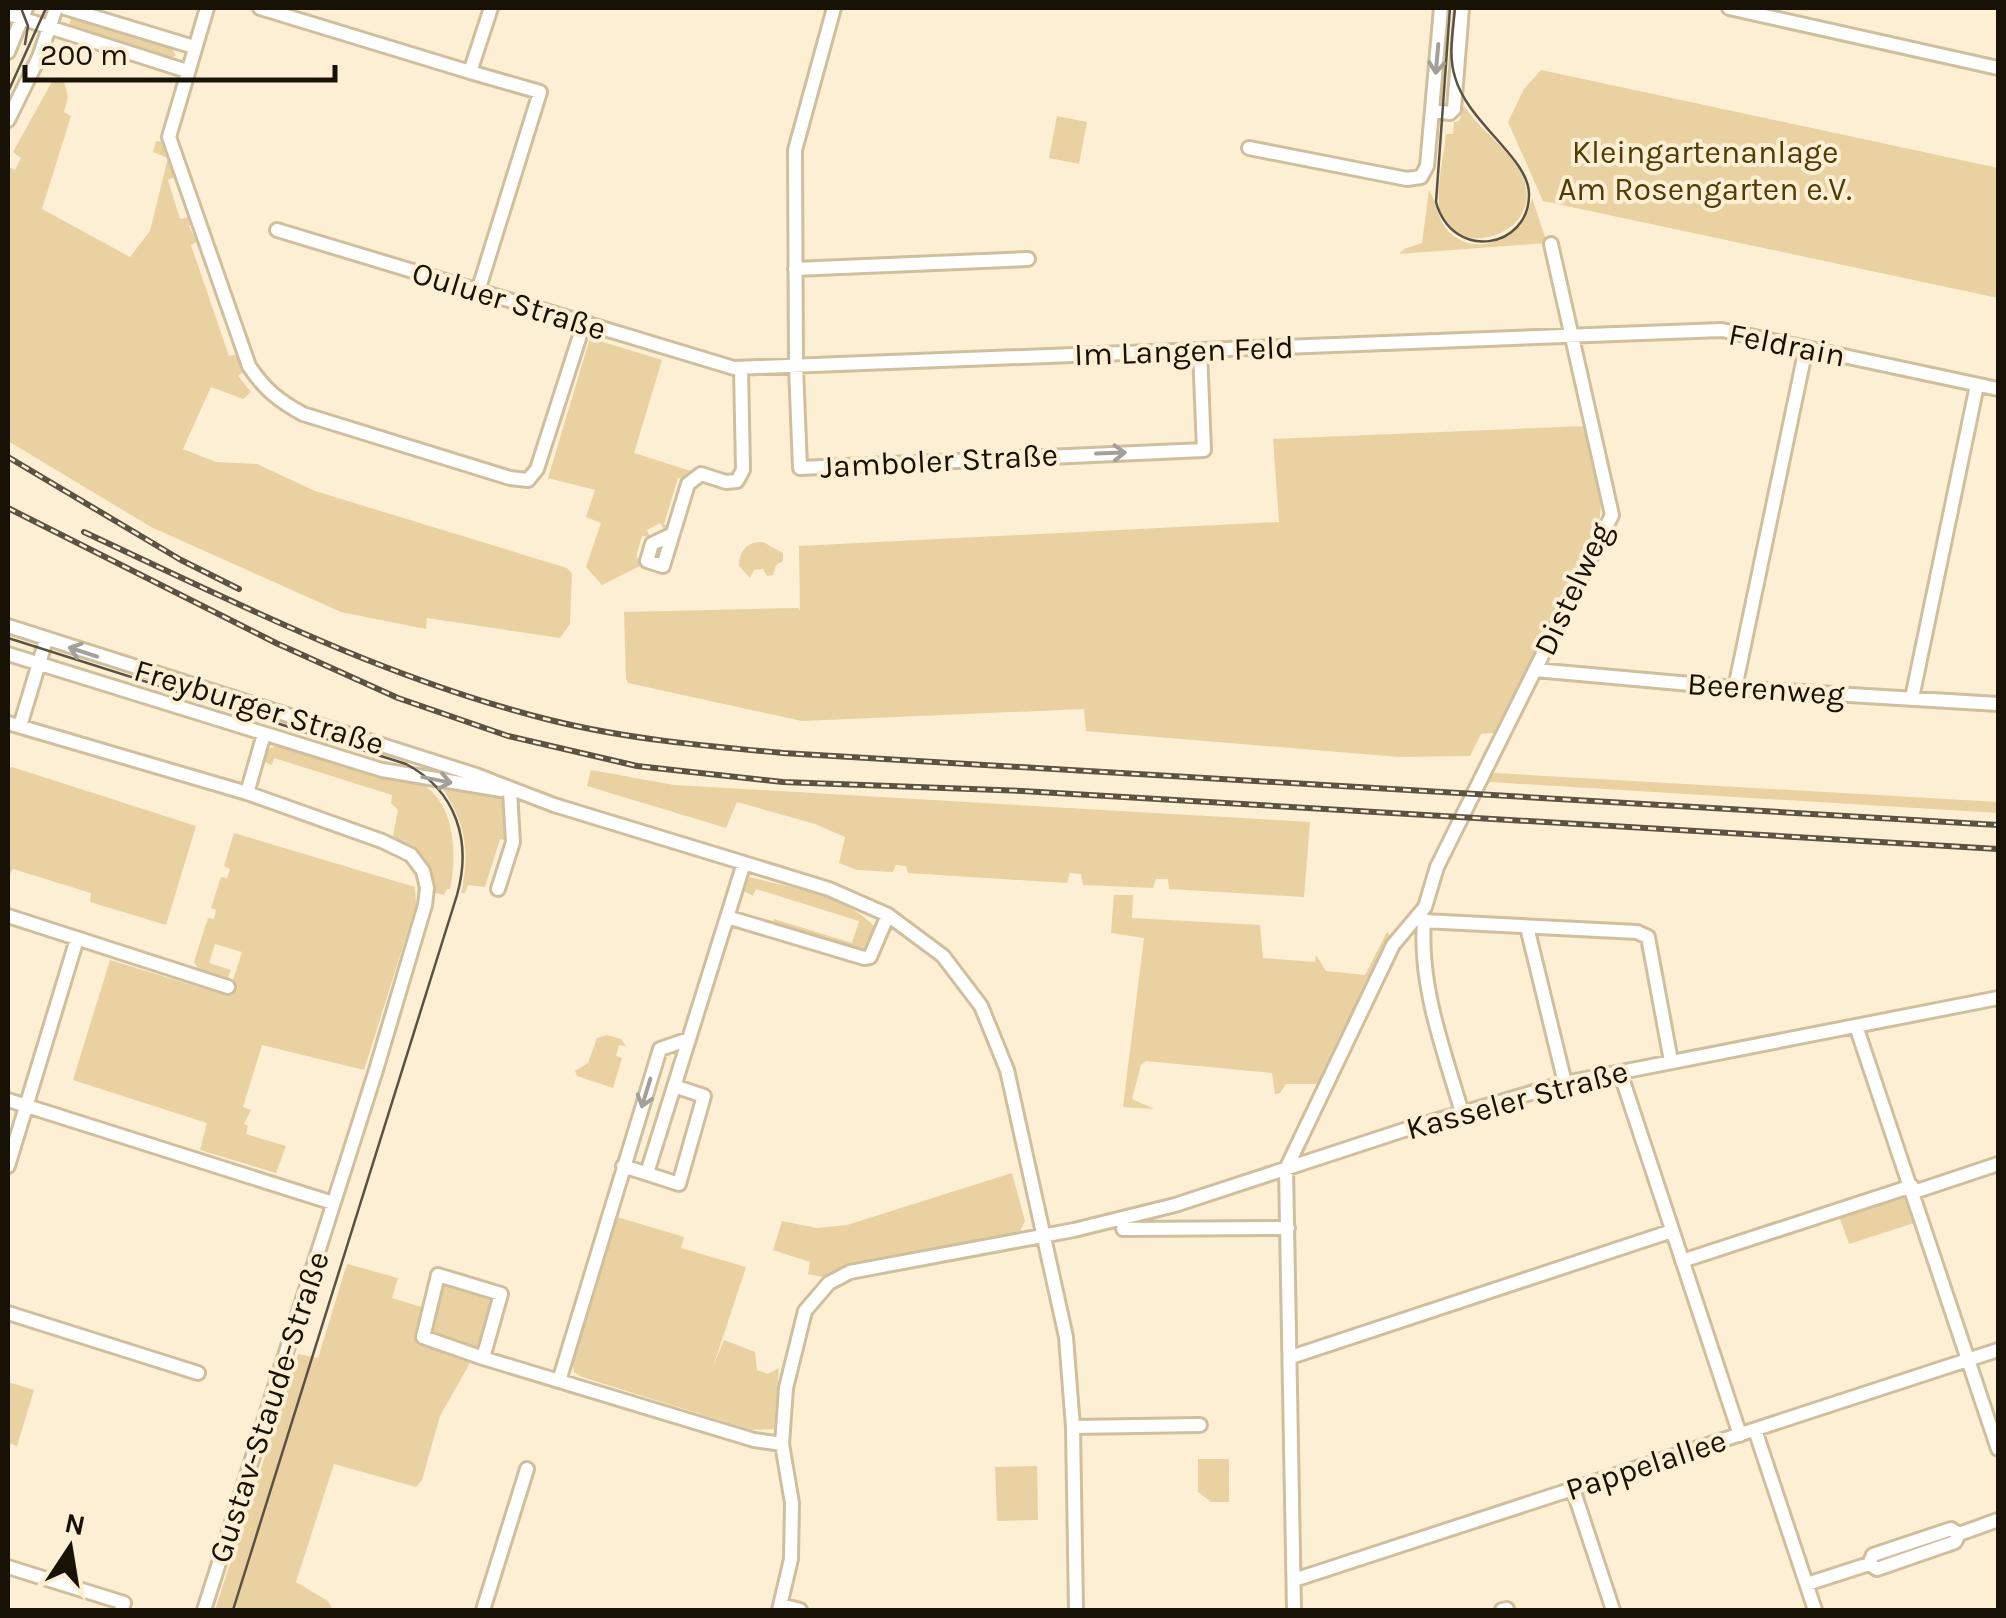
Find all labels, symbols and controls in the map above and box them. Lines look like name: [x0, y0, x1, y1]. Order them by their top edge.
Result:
scale bar: [25, 20, 335, 82]
text: 200 m: [40, 37, 128, 73]
one-way arrow: [1427, 43, 1446, 75]
park label: Kleingartenanlage Am Rosengarten e.V.: [1558, 134, 1852, 208]
street label: Ouluer Straße: [408, 254, 610, 348]
street label: Feldrain: [1725, 316, 1849, 374]
street label: Im Langen Feld: [1073, 329, 1295, 373]
street label: Jamboler Straße: [819, 436, 1059, 486]
one-way arrow: [1094, 443, 1126, 462]
street label: Distelweg: [1526, 517, 1620, 661]
one-way arrow: [67, 641, 99, 659]
street label: Freyburger Straße: [130, 651, 388, 763]
street label: Beerenweg: [1686, 665, 1846, 713]
one-way arrow: [420, 771, 452, 790]
street label: Kasseler Straße: [1402, 1053, 1632, 1147]
one-way arrow: [636, 1077, 654, 1108]
street label: Gustav-Staude-Straße: [201, 1247, 337, 1567]
street label: Pappelallee: [1561, 1422, 1731, 1508]
north arrow: [20, 1498, 120, 1598]
text: N: [62, 1506, 88, 1542]

